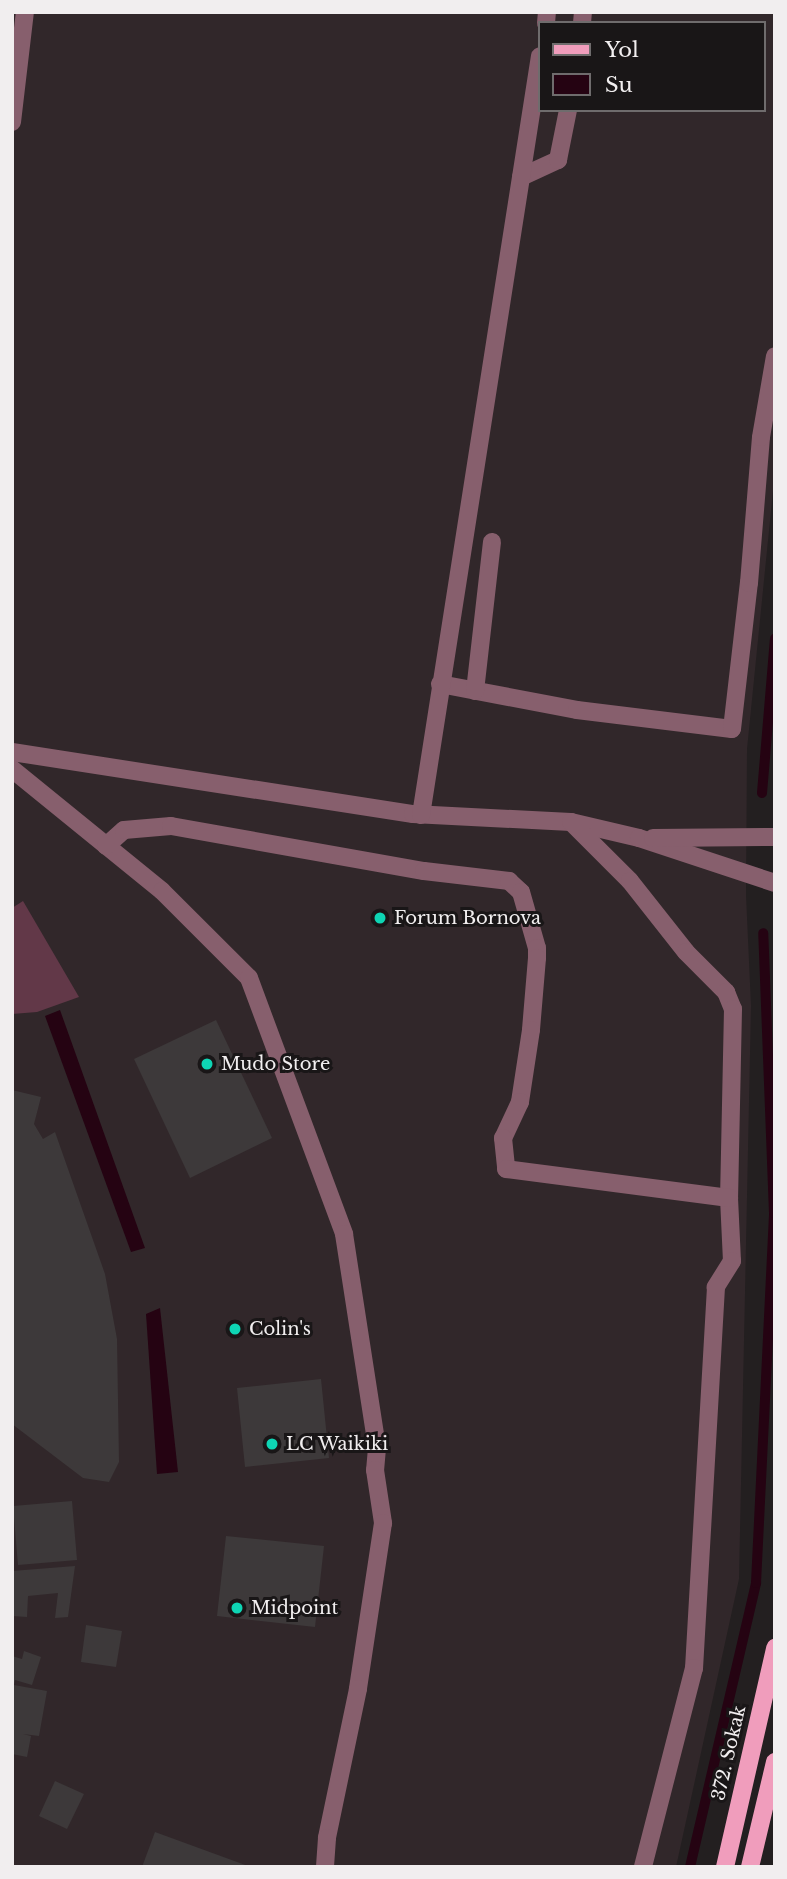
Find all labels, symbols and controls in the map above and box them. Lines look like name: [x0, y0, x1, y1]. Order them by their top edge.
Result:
legend: [538, 21, 766, 112]
text: Yol: [605, 37, 639, 63]
text: Su: [605, 72, 633, 98]
place label: Forum Bornova: [394, 907, 541, 929]
marker: Forum Bornova: [372, 910, 388, 926]
place label: Mudo Store: [221, 1053, 330, 1075]
marker: Mudo Store: [199, 1056, 215, 1072]
place label: Colin's: [249, 1318, 311, 1340]
marker: Colin's: [227, 1321, 243, 1337]
place label: LC Waikiki: [286, 1433, 389, 1455]
marker: LC Waikiki: [264, 1436, 280, 1452]
place label: Midpoint: [251, 1597, 338, 1619]
marker: Midpoint: [229, 1600, 245, 1616]
street label: 372. Sokak: [708, 1703, 750, 1803]

